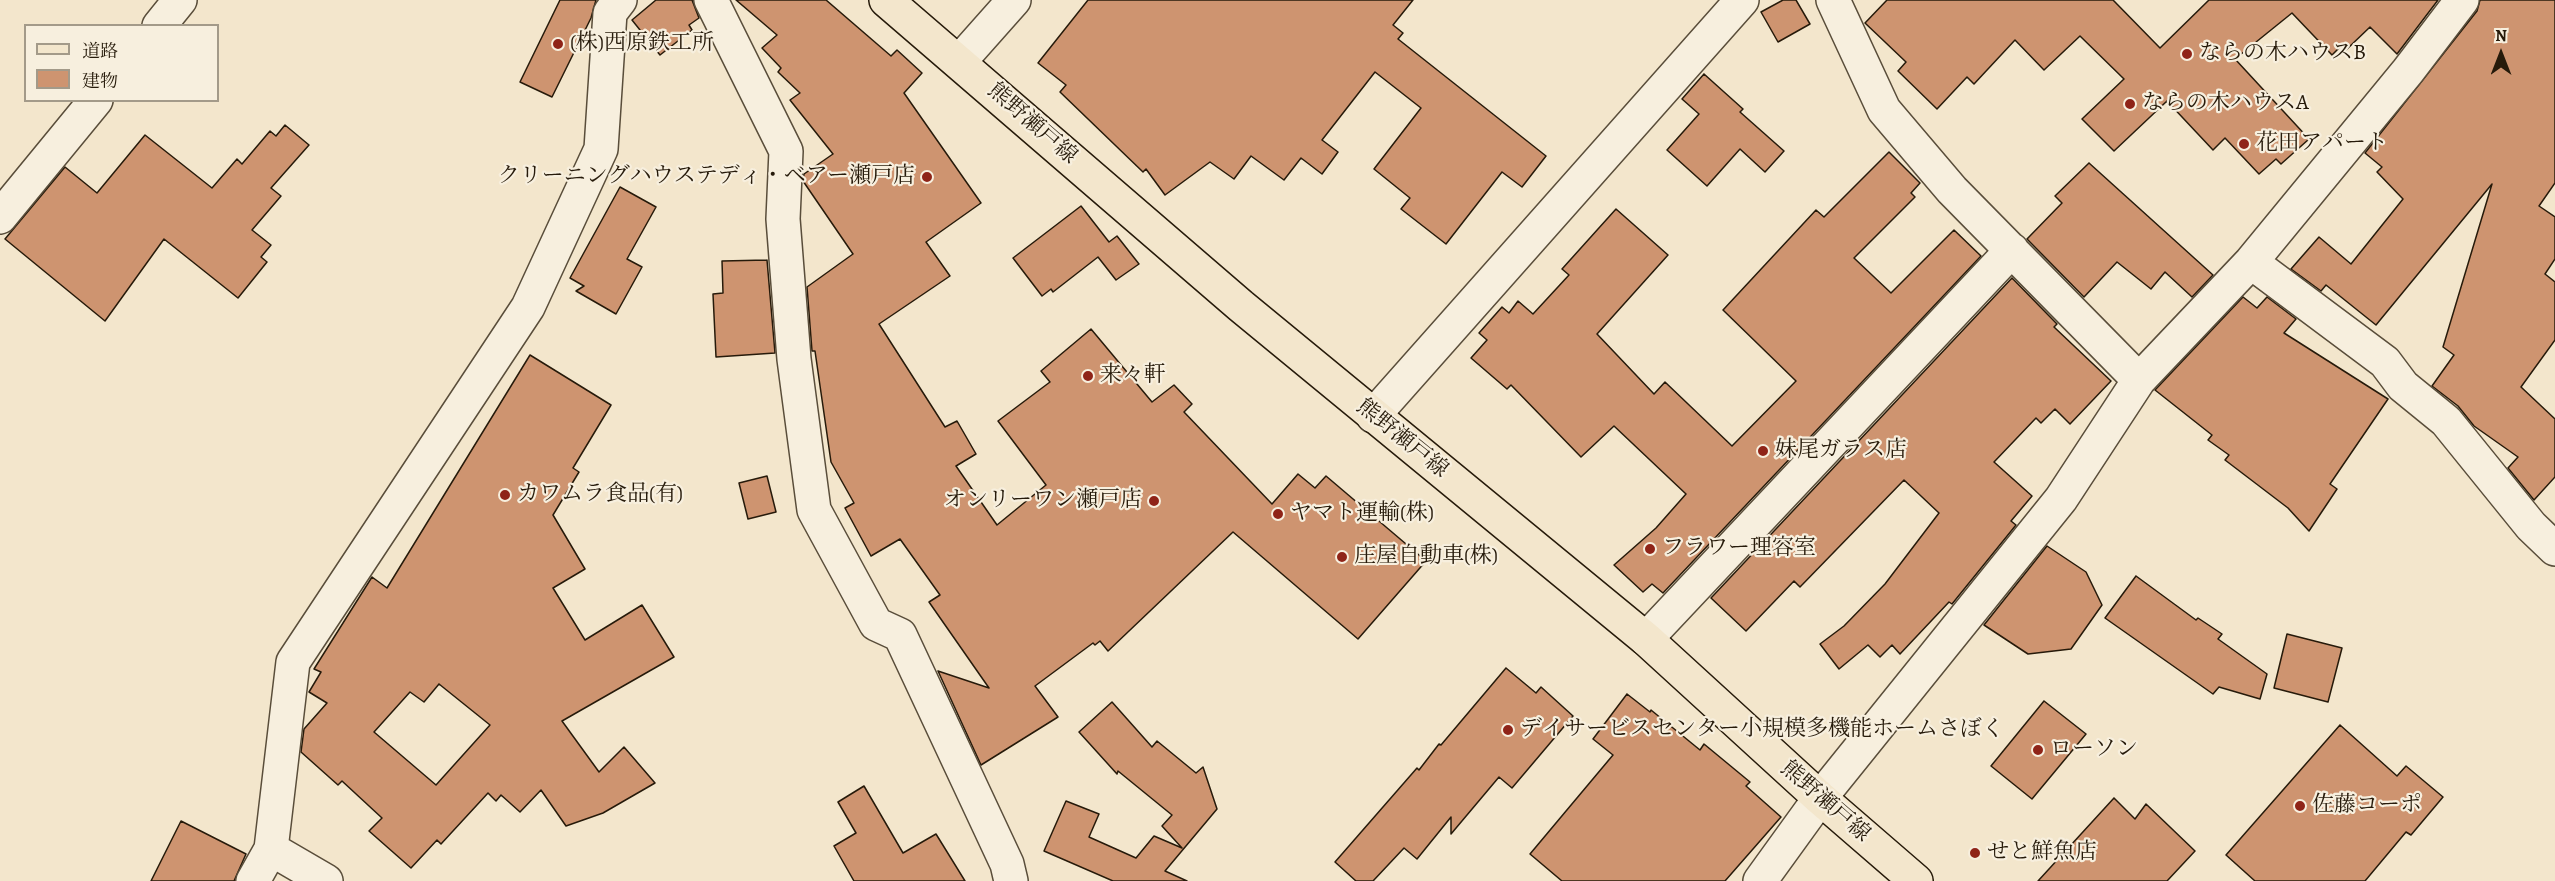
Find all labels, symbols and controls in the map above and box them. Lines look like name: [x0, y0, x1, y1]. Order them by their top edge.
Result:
legend: [24, 24, 219, 102]
north arrow: [2471, 24, 2531, 84]
text: N: [2495, 25, 2507, 47]
place label: (株)西原鉄工所: [570, 31, 714, 57]
marker: (株)西原鉄工所: [551, 37, 565, 51]
text: 道路: [82, 39, 118, 63]
place label: ならの木ハウスB: [2199, 41, 2366, 67]
marker: ならの木ハウスB: [2180, 47, 2194, 61]
text: 建物: [82, 69, 118, 93]
street label: 熊野瀬戸線: [982, 78, 1082, 170]
place label: ならの木ハウスA: [2142, 91, 2309, 117]
marker: ならの木ハウスA: [2123, 97, 2137, 111]
place label: 花田アパート: [2256, 131, 2388, 157]
marker: 花田アパート: [2237, 137, 2251, 151]
place label: クリーニングハウステディ・ベアー瀬戸店: [498, 164, 915, 190]
marker: クリーニングハウステディ・ベアー瀬戸店: [920, 170, 934, 184]
place label: 来々軒: [1100, 363, 1166, 389]
marker: 来々軒: [1081, 369, 1095, 383]
street label: 熊野瀬戸線: [1351, 394, 1453, 484]
place label: 妹尾ガラス店: [1775, 438, 1907, 464]
marker: 妹尾ガラス店: [1756, 444, 1770, 458]
place label: カワムラ食品(有): [517, 482, 683, 508]
marker: カワムラ食品(有): [498, 488, 512, 502]
place label: オンリーワン瀬戸店: [944, 488, 1142, 514]
marker: オンリーワン瀬戸店: [1147, 494, 1161, 508]
place label: ヤマト運輸(株): [1290, 501, 1434, 527]
marker: ヤマト運輸(株): [1271, 507, 1285, 521]
place label: フラワー理容室: [1662, 536, 1816, 562]
marker: フラワー理容室: [1643, 542, 1657, 556]
place label: 庄屋自動車(株): [1354, 544, 1498, 570]
marker: 庄屋自動車(株): [1335, 550, 1349, 564]
place label: デイサービスセンター小規模多機能ホームさぼく: [1520, 717, 2004, 743]
marker: デイサービスセンター小規模多機能ホームさぼく: [1501, 723, 1515, 737]
place label: ローソン: [2050, 737, 2138, 763]
marker: ローソン: [2031, 743, 2045, 757]
street label: 熊野瀬戸線: [1775, 756, 1875, 848]
place label: 佐藤コーポ: [2312, 793, 2422, 819]
marker: 佐藤コーポ: [2293, 799, 2307, 813]
place label: せと鮮魚店: [1987, 840, 2097, 866]
marker: せと鮮魚店: [1968, 846, 1982, 860]

